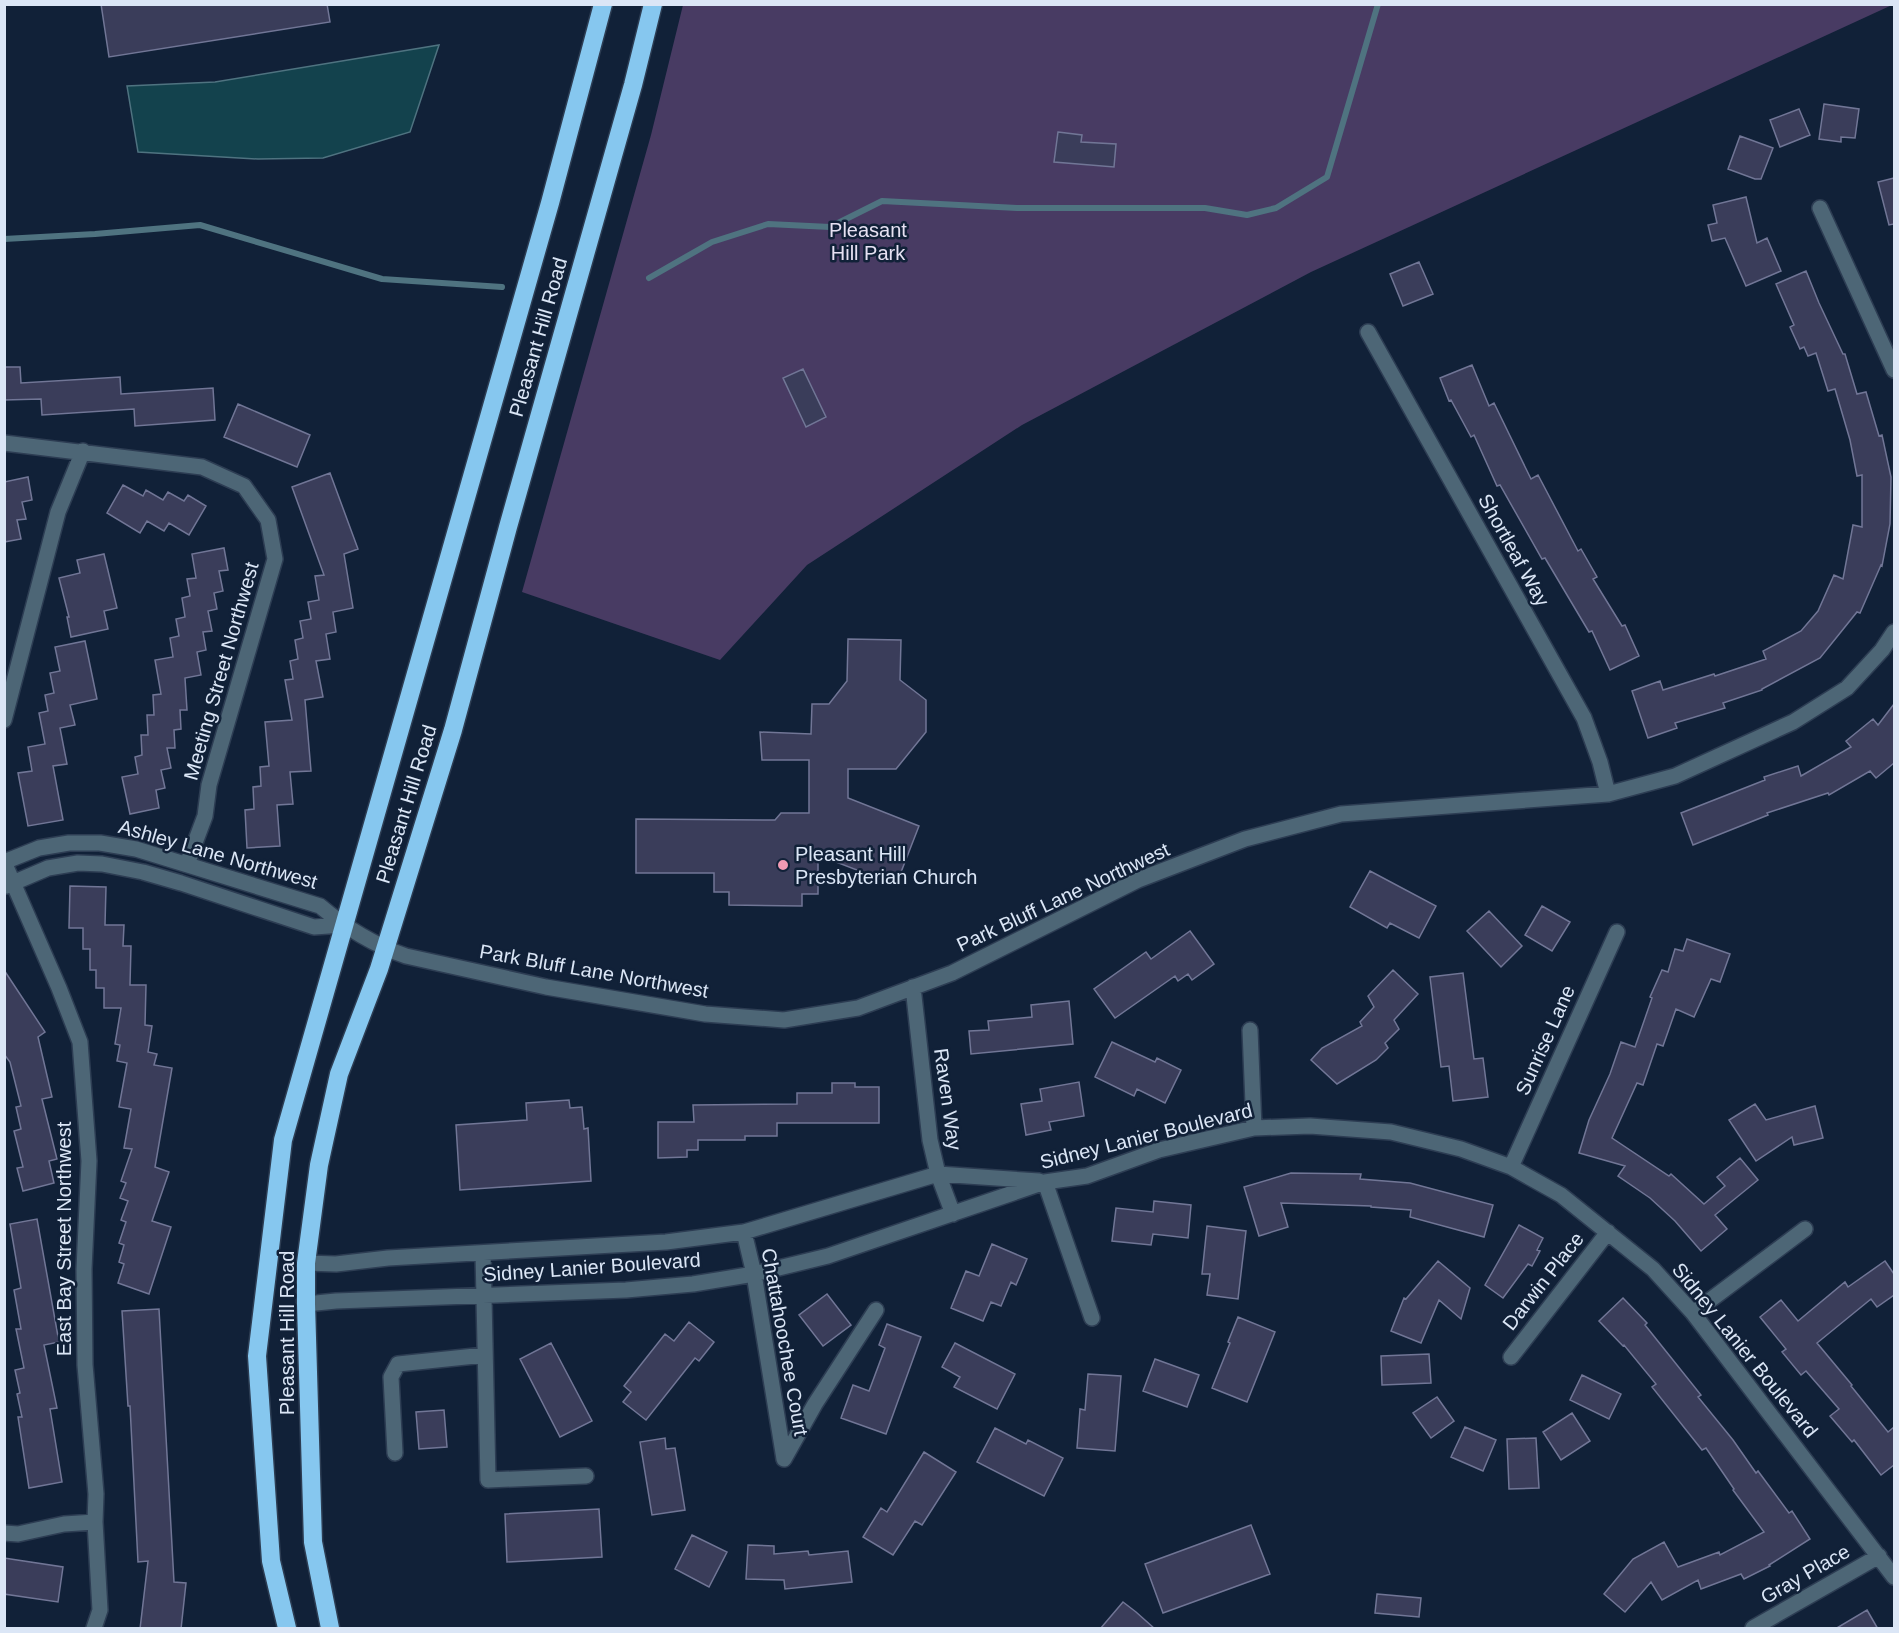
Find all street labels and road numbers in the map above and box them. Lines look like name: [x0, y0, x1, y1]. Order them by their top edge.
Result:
street label: Pleasant Hill Road: [505, 255, 571, 419]
street label: Shortleaf Way: [1474, 490, 1554, 610]
street label: Meeting Street Northwest: [179, 559, 263, 782]
street label: Pleasant Hill Road: [371, 722, 441, 886]
street label: Ashley Lane Northwest: [116, 815, 320, 893]
street label: Park Bluff Lane Northwest: [953, 838, 1173, 956]
street label: Park Bluff Lane Northwest: [478, 940, 711, 1002]
street label: Sunrise Lane: [1511, 982, 1579, 1098]
street label: Raven Way: [930, 1047, 966, 1151]
street label: Sidney Lanier Boulevard: [1038, 1099, 1254, 1173]
street label: East Bay Street Northwest: [53, 1121, 75, 1356]
street label: Darwin Place: [1498, 1228, 1588, 1334]
street label: Chattahoochee Court: [758, 1246, 812, 1438]
street label: Sidney Lanier Boulevard: [483, 1248, 701, 1286]
street label: Pleasant Hill Road: [276, 1251, 298, 1415]
street label: Sidney Lanier Boulevard: [1668, 1258, 1822, 1442]
street label: Gray Place: [1757, 1540, 1853, 1608]

